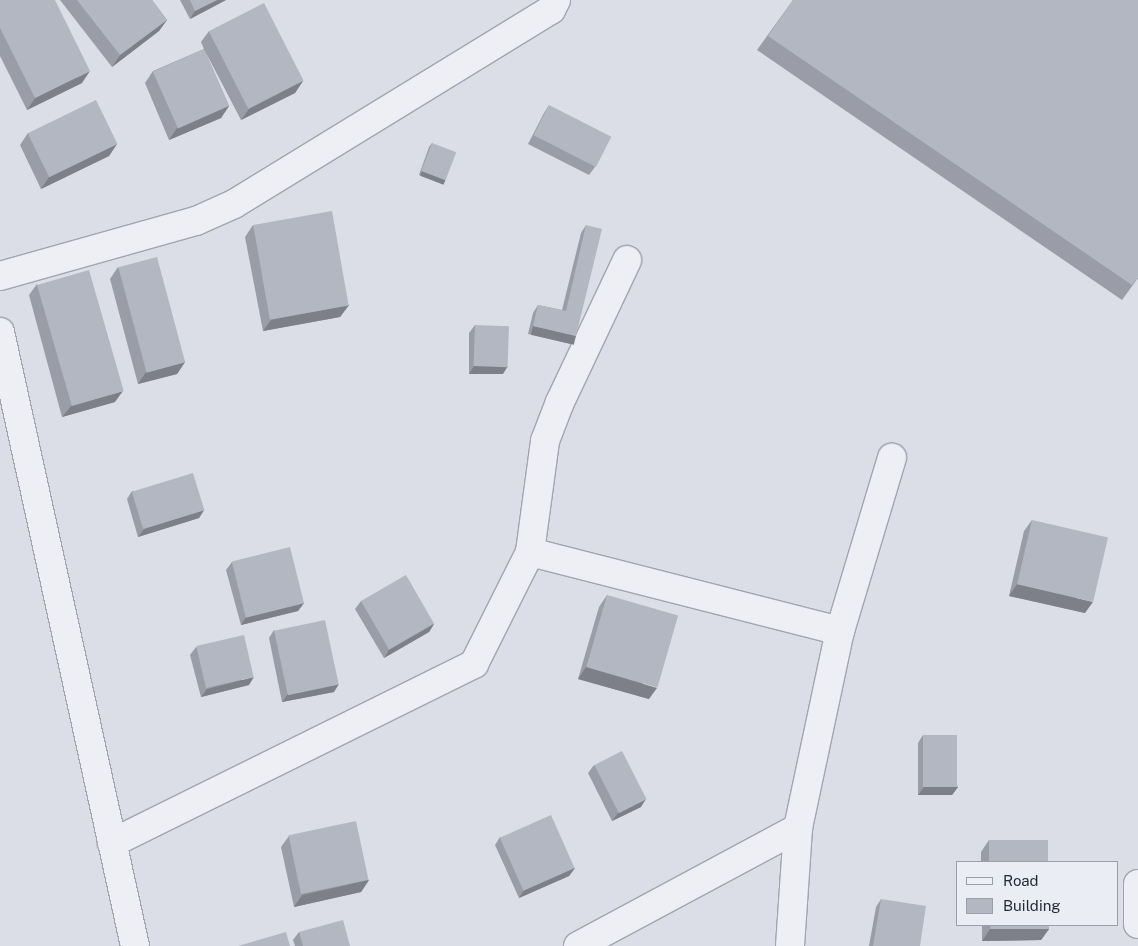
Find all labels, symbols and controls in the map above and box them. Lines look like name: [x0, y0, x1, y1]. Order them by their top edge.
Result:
legend: [956, 861, 1118, 926]
text: Road: [1003, 872, 1039, 889]
text: Building: [1003, 897, 1061, 914]

